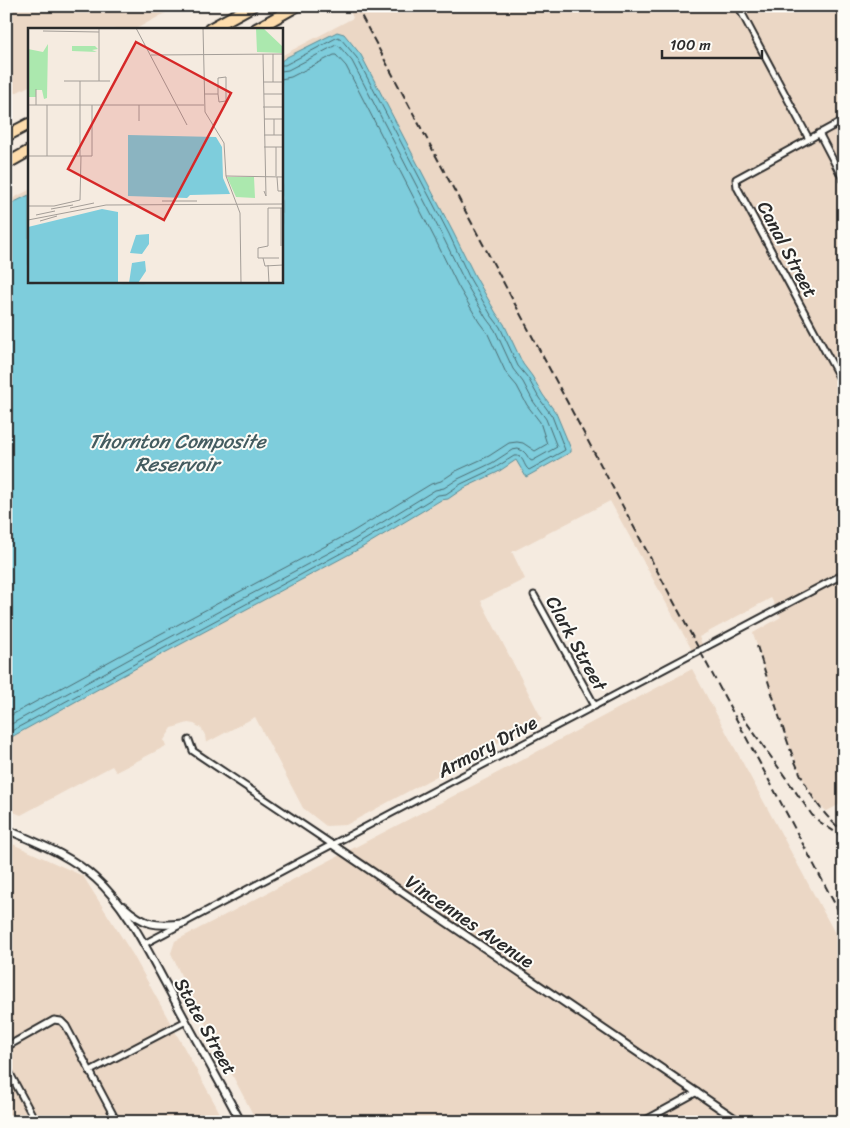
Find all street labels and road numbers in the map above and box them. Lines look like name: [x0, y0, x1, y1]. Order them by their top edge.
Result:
street label: Canal Street: [748, 195, 827, 304]
street label: Clark Street: [537, 589, 617, 698]
street label: Armory Drive: [430, 706, 543, 787]
street label: Vincennes Avenue: [398, 866, 541, 977]
street label: State Street: [165, 971, 246, 1081]

